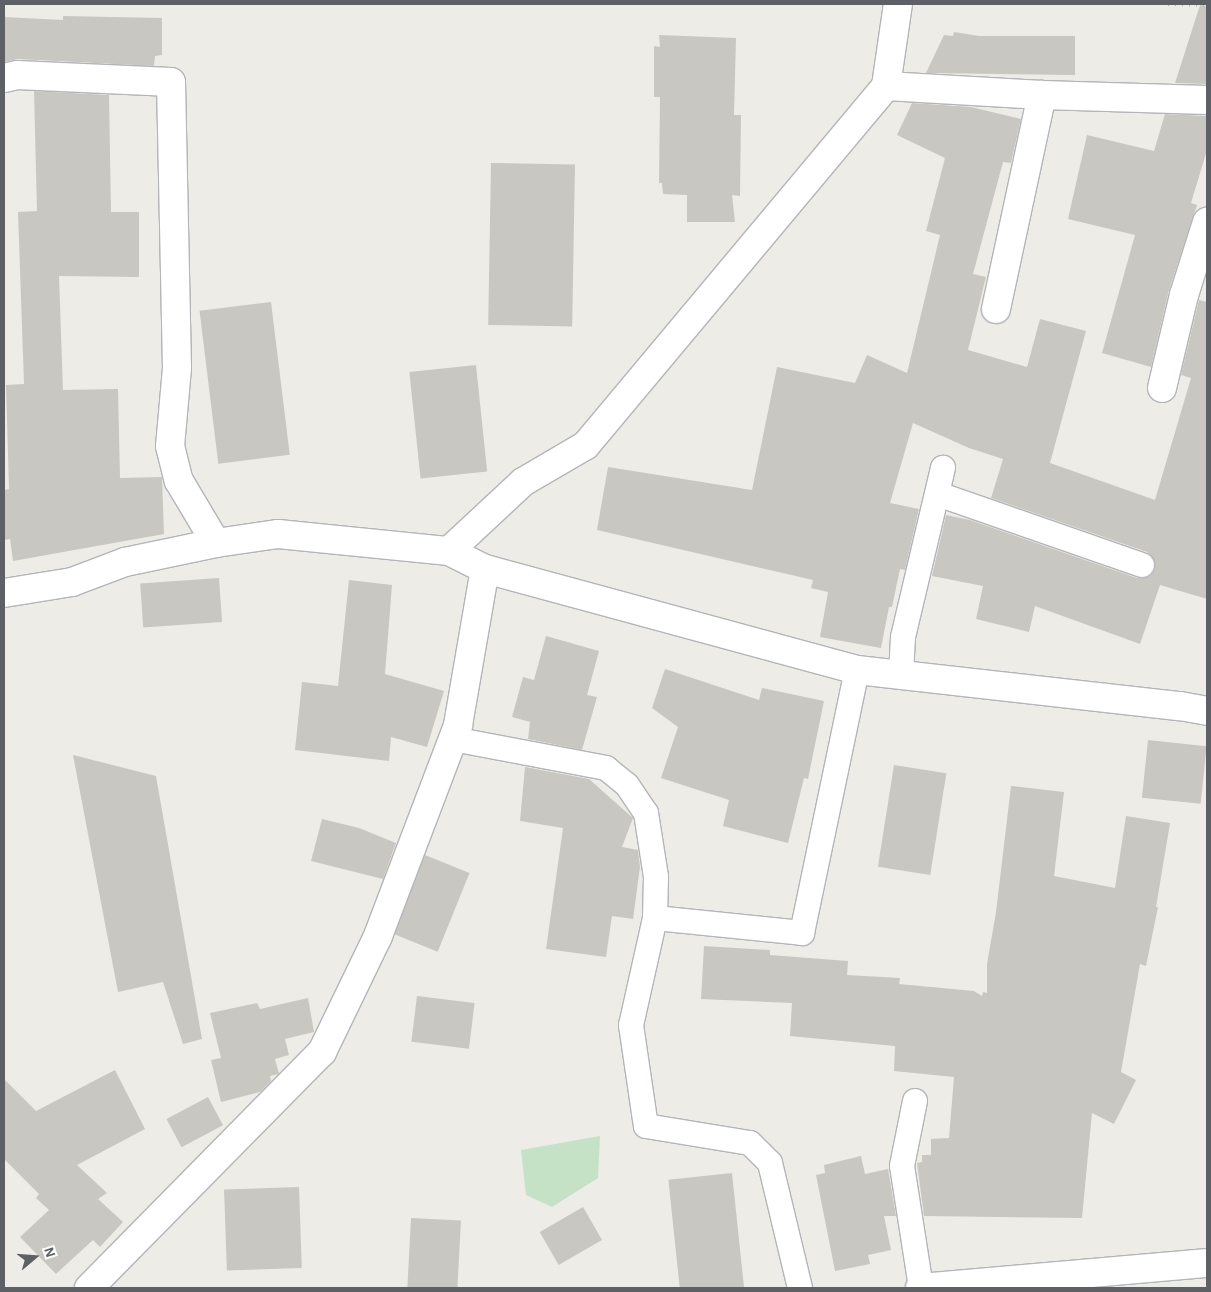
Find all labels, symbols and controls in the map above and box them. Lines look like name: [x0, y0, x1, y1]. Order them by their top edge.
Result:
north arrow: [10, 1232, 60, 1282]
text: N: [41, 1246, 57, 1259]

